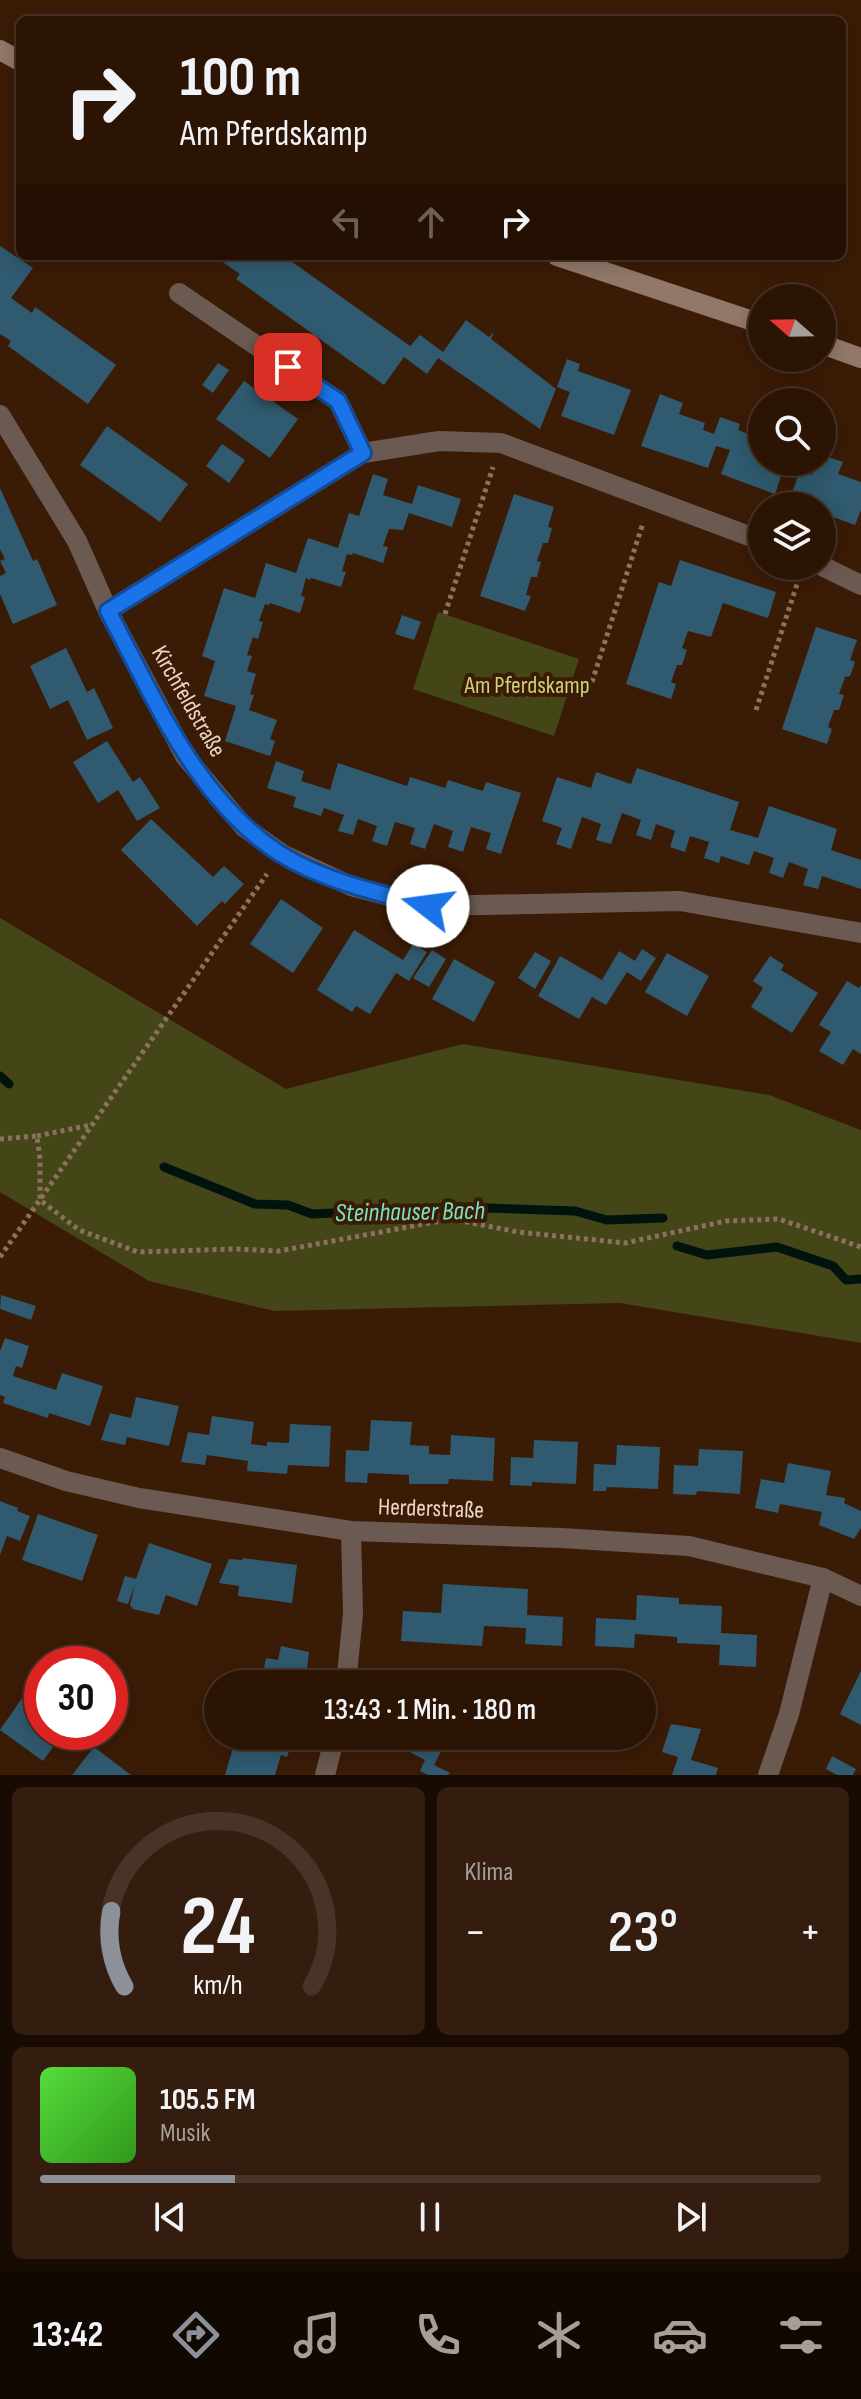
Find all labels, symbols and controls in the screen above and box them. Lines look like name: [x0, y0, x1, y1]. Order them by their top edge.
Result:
text: 100 m: [180, 45, 301, 112]
icon: right: [48, 48, 152, 152]
text: Am Pferdskamp: [180, 113, 368, 156]
icon: left: [325, 200, 369, 244]
icon: ahead: [409, 200, 453, 244]
icon: right: [493, 200, 537, 244]
north arrow: [748, 284, 836, 372]
map controls: [748, 284, 836, 580]
pin: [254, 333, 322, 401]
icon: arrive: [266, 345, 310, 389]
button: search: [748, 388, 836, 476]
button: layers: [748, 492, 836, 580]
street label: Kirchfeldstraße: [145, 640, 232, 762]
park label: Am Pferdskamp: [463, 671, 590, 700]
position arrow: [386, 864, 470, 948]
water label: Steinhauser Bach: [335, 1196, 485, 1229]
street label: Herderstraße: [378, 1492, 484, 1525]
speed limit sign: 30: [24, 1646, 128, 1750]
text: 13:43 · 1 Min. · 180 m: [324, 1692, 536, 1728]
text: Klima: [465, 1857, 513, 1888]
text: 24: [181, 1878, 256, 1978]
text: 23°: [608, 1897, 678, 1969]
text: −: [465, 1906, 486, 1959]
text: +: [799, 1906, 821, 1959]
text: km/h: [194, 1968, 243, 2003]
text: 105.5 FM: [160, 2082, 255, 2118]
text: Musik: [160, 2118, 210, 2149]
icon: previous: [148, 2195, 192, 2239]
icon: pause: [408, 2195, 452, 2239]
icon: next: [669, 2195, 713, 2239]
icon: directions: [168, 2307, 224, 2363]
icon: music: [289, 2307, 345, 2363]
icon: phone: [410, 2307, 466, 2363]
icon: climate: [531, 2307, 587, 2363]
icon: car: [652, 2307, 708, 2363]
icon: filters: [773, 2307, 829, 2363]
text: 13:42: [32, 2314, 103, 2357]

